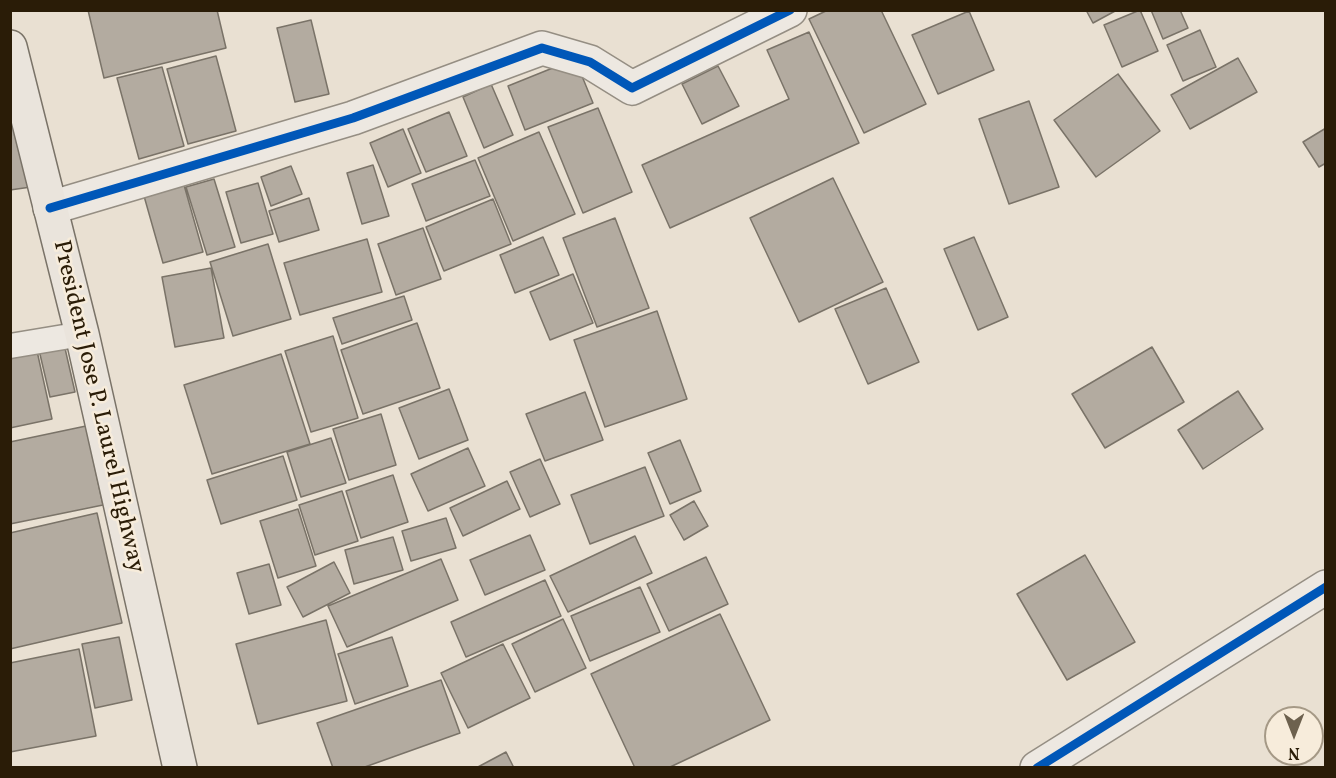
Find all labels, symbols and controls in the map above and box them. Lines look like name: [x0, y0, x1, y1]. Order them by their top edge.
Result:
street label: President Jose P. Laurel Highway: [45, 238, 149, 576]
north arrow: [1264, 706, 1324, 766]
text: N: [1288, 741, 1300, 763]

